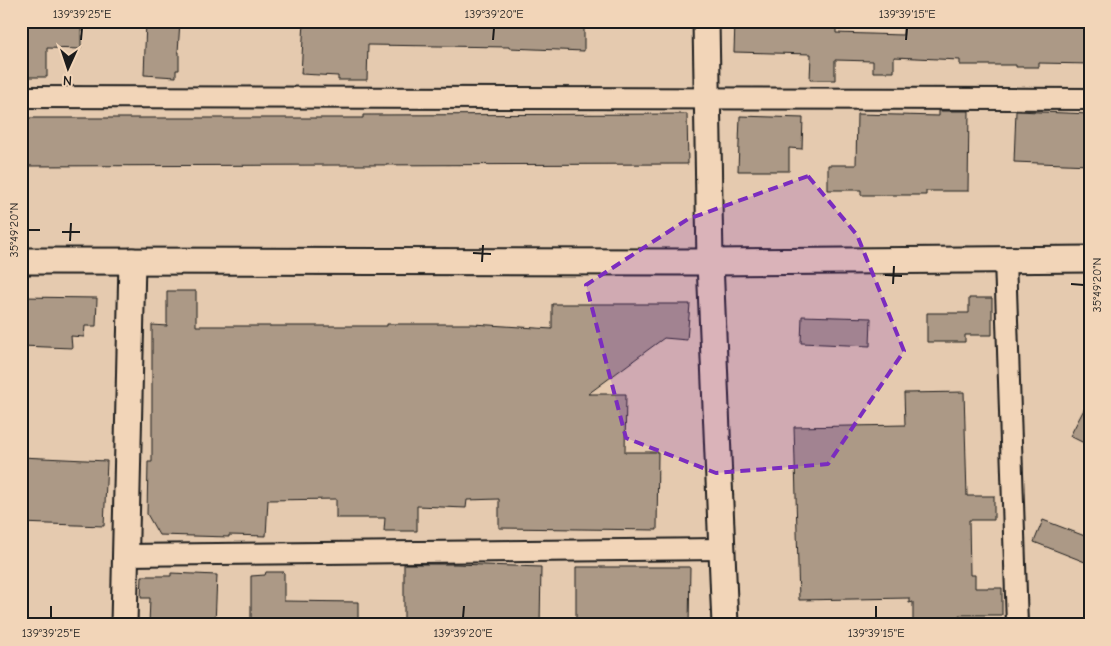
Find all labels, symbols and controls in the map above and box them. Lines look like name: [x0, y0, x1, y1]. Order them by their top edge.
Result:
text: 139°39'25"E: [53, 7, 111, 21]
text: 139°39'20"E: [464, 7, 524, 21]
text: 139°39'15"E: [879, 7, 935, 21]
north arrow: [42, 42, 92, 92]
text: N: [62, 72, 72, 89]
text: 35°49'20"N: [7, 203, 21, 257]
text: 35°49'20"N: [1090, 258, 1104, 312]
text: 139°39'25"E: [22, 626, 80, 640]
text: 139°39'20"E: [433, 626, 493, 640]
text: 139°39'15"E: [848, 626, 904, 640]

